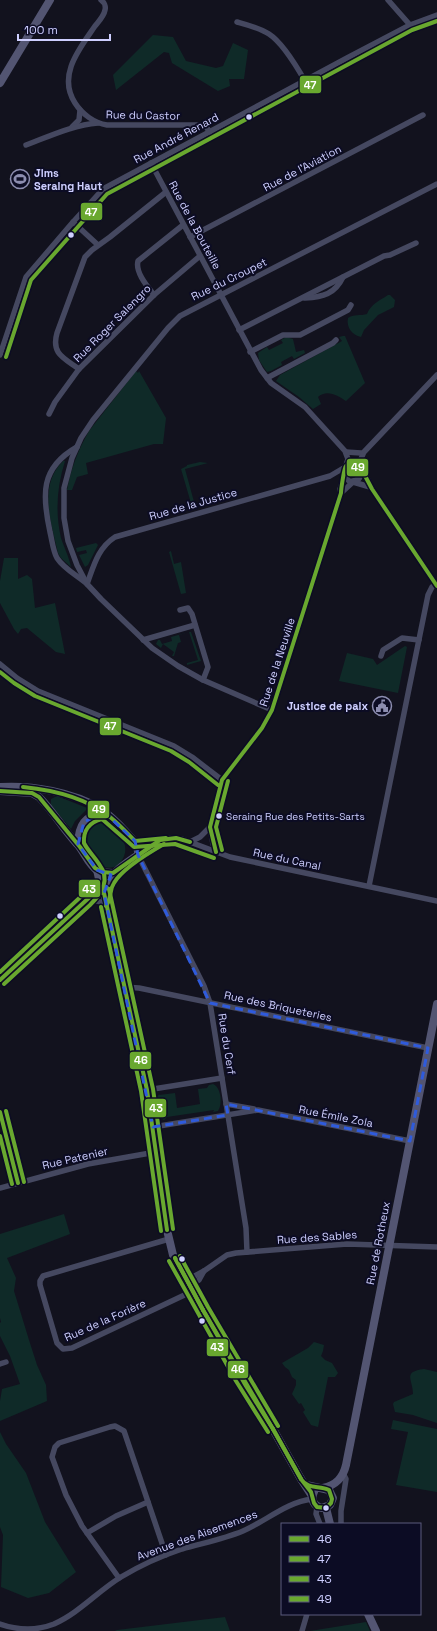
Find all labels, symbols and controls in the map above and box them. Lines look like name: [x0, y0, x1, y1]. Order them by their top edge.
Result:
scale bar: [18, 16, 110, 42]
text: 100 m: [24, 22, 58, 38]
line badge: 47: [299, 75, 322, 94]
text: 47: [304, 78, 316, 92]
street label: Rue du Castor: [106, 107, 180, 123]
street label: Rue André Renard: [131, 110, 221, 166]
unlabelled marker: [244, 112, 254, 122]
street label: Rue de l'Aviation: [260, 141, 344, 195]
place label: Jims Seraing Haut: [34, 166, 102, 193]
sports icon: Jims Seraing Haut: [9, 168, 31, 190]
street label: Rue de la Bouteille: [166, 178, 224, 272]
line badge: 47: [80, 202, 103, 221]
text: 47: [85, 205, 97, 219]
unlabelled marker: [66, 230, 76, 240]
street label: Rue du Croupet: [189, 255, 269, 303]
street label: Rue Roger Salengro: [70, 281, 154, 365]
line badge: 49: [346, 458, 369, 477]
text: 49: [351, 460, 365, 474]
street label: Rue de la Justice: [147, 485, 239, 523]
street label: Rue de la Neuville: [256, 616, 298, 708]
public building icon: Justice de paix: [371, 695, 393, 717]
place label: Justice de paix: [287, 699, 368, 713]
line badge: 47: [99, 717, 122, 736]
text: 47: [104, 719, 116, 733]
line badge: 49: [87, 800, 110, 819]
text: 49: [92, 802, 106, 816]
place label: Seraing Rue des Petits-Sarts: [226, 810, 365, 823]
marker: Seraing Rue des Petits-Sarts: [214, 811, 224, 821]
street label: Rue du Canal: [252, 845, 322, 873]
line badge: 43: [78, 879, 101, 898]
text: 43: [82, 882, 96, 896]
unlabelled marker: [55, 911, 65, 921]
street label: Rue des Briqueteries: [223, 988, 333, 1024]
street label: Rue du Cerf: [215, 1012, 239, 1076]
line badge: 46: [129, 1051, 152, 1070]
text: 46: [134, 1053, 148, 1067]
line badge: 43: [144, 1098, 167, 1118]
text: 43: [149, 1101, 163, 1115]
street label: Rue Émile Zola: [298, 1102, 375, 1130]
street label: Rue Patenier: [41, 1144, 109, 1172]
street label: Rue de Rotheux: [363, 1200, 393, 1286]
street label: Rue des Sables: [276, 1227, 358, 1247]
unlabelled marker: [177, 1254, 187, 1264]
street label: Rue de la Forière: [62, 1296, 148, 1344]
unlabelled marker: [197, 1316, 207, 1326]
line badge: 43: [206, 1338, 229, 1357]
text: 43: [210, 1340, 224, 1354]
line badge: 46: [227, 1360, 249, 1379]
text: 46: [231, 1362, 245, 1376]
unlabelled marker: [321, 1503, 331, 1513]
street label: Avenue des Aisemences: [135, 1507, 259, 1563]
legend: [281, 1523, 421, 1615]
text: 46: [317, 1531, 332, 1547]
text: 47: [317, 1551, 331, 1567]
text: 43: [317, 1571, 332, 1587]
text: 49: [317, 1591, 332, 1607]

